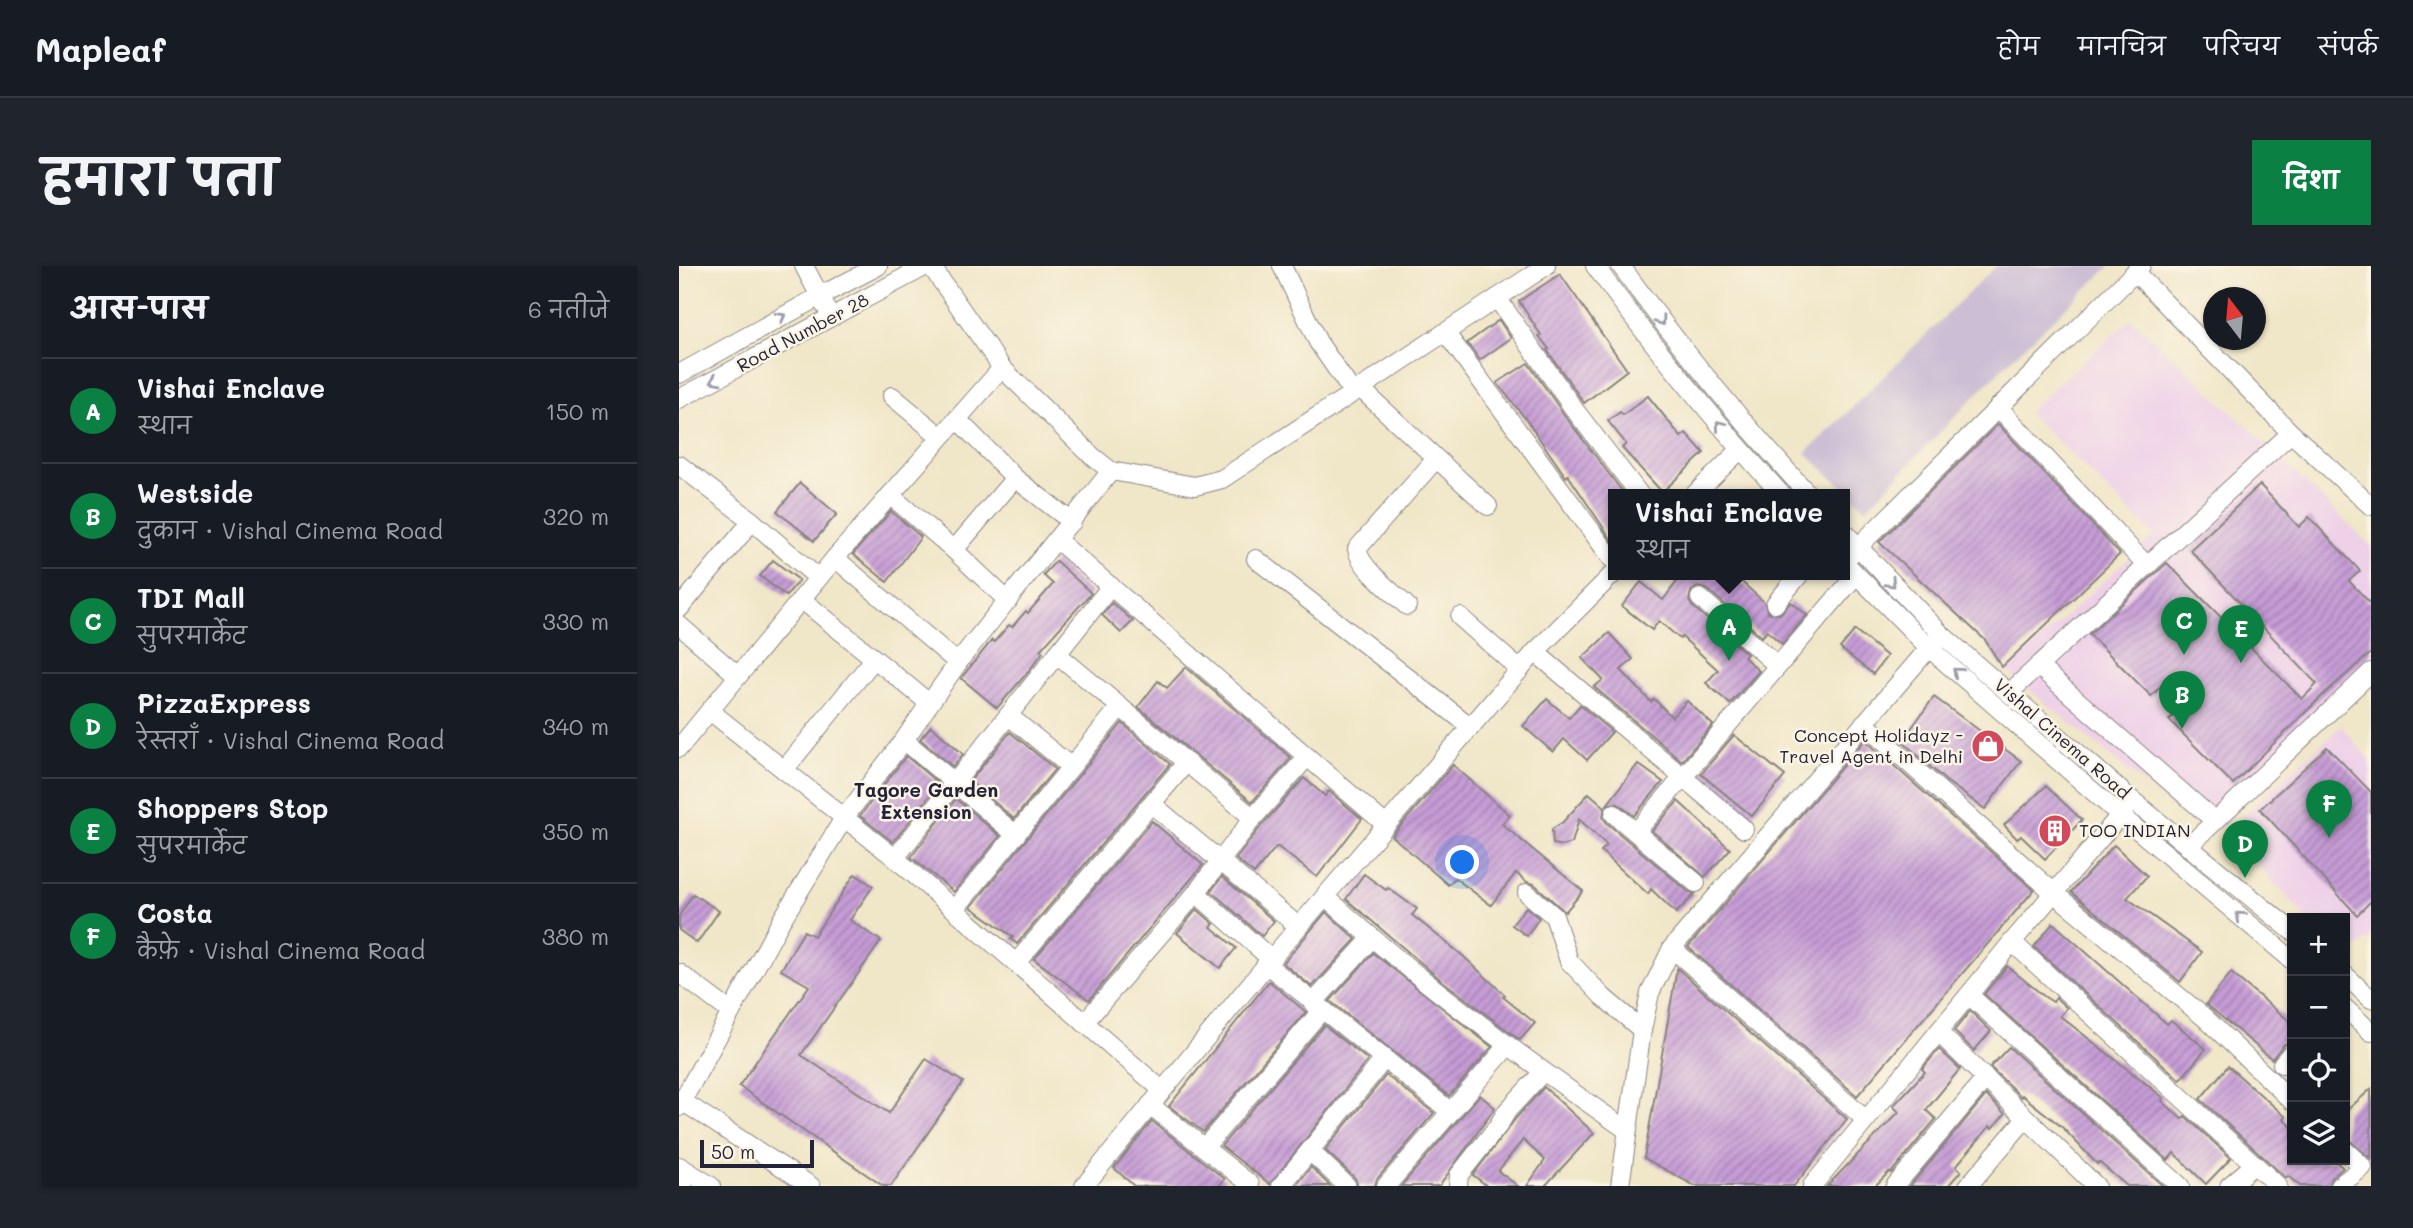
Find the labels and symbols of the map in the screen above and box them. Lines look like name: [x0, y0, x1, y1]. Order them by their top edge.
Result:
street label: Road Number 28: [732, 287, 873, 377]
north arrow: [2203, 287, 2266, 350]
one-way arrow: [774, 312, 787, 325]
one-way arrow: [1653, 314, 1665, 326]
one-way arrow: [710, 372, 722, 385]
one-way arrow: [1716, 421, 1728, 434]
one-way arrow: [1883, 575, 1896, 588]
pin: C: [2161, 597, 2207, 655]
pin: A: [1706, 603, 1752, 661]
pin: E: [2218, 605, 2264, 663]
one-way arrow: [1952, 668, 1965, 680]
pin: B: [2159, 671, 2205, 729]
street label: Vishal Cinema Road: [1989, 672, 2136, 804]
place label: Concept Holidayz - Travel Agent in Delhi: [1779, 723, 1963, 768]
shop icon: Concept Holidayz - Travel Agent in Delhi: [1969, 727, 2007, 765]
district label: Tagore Garden Extension: [854, 777, 998, 824]
pin: F: [2306, 780, 2352, 838]
building icon: TOO INDIAN: [2036, 812, 2074, 850]
place label: TOO INDIAN: [2079, 818, 2190, 842]
pin: D: [2222, 820, 2268, 878]
your location: [1445, 845, 1479, 879]
one-way arrow: [2236, 912, 2249, 924]
scale bar: [700, 1137, 814, 1169]

